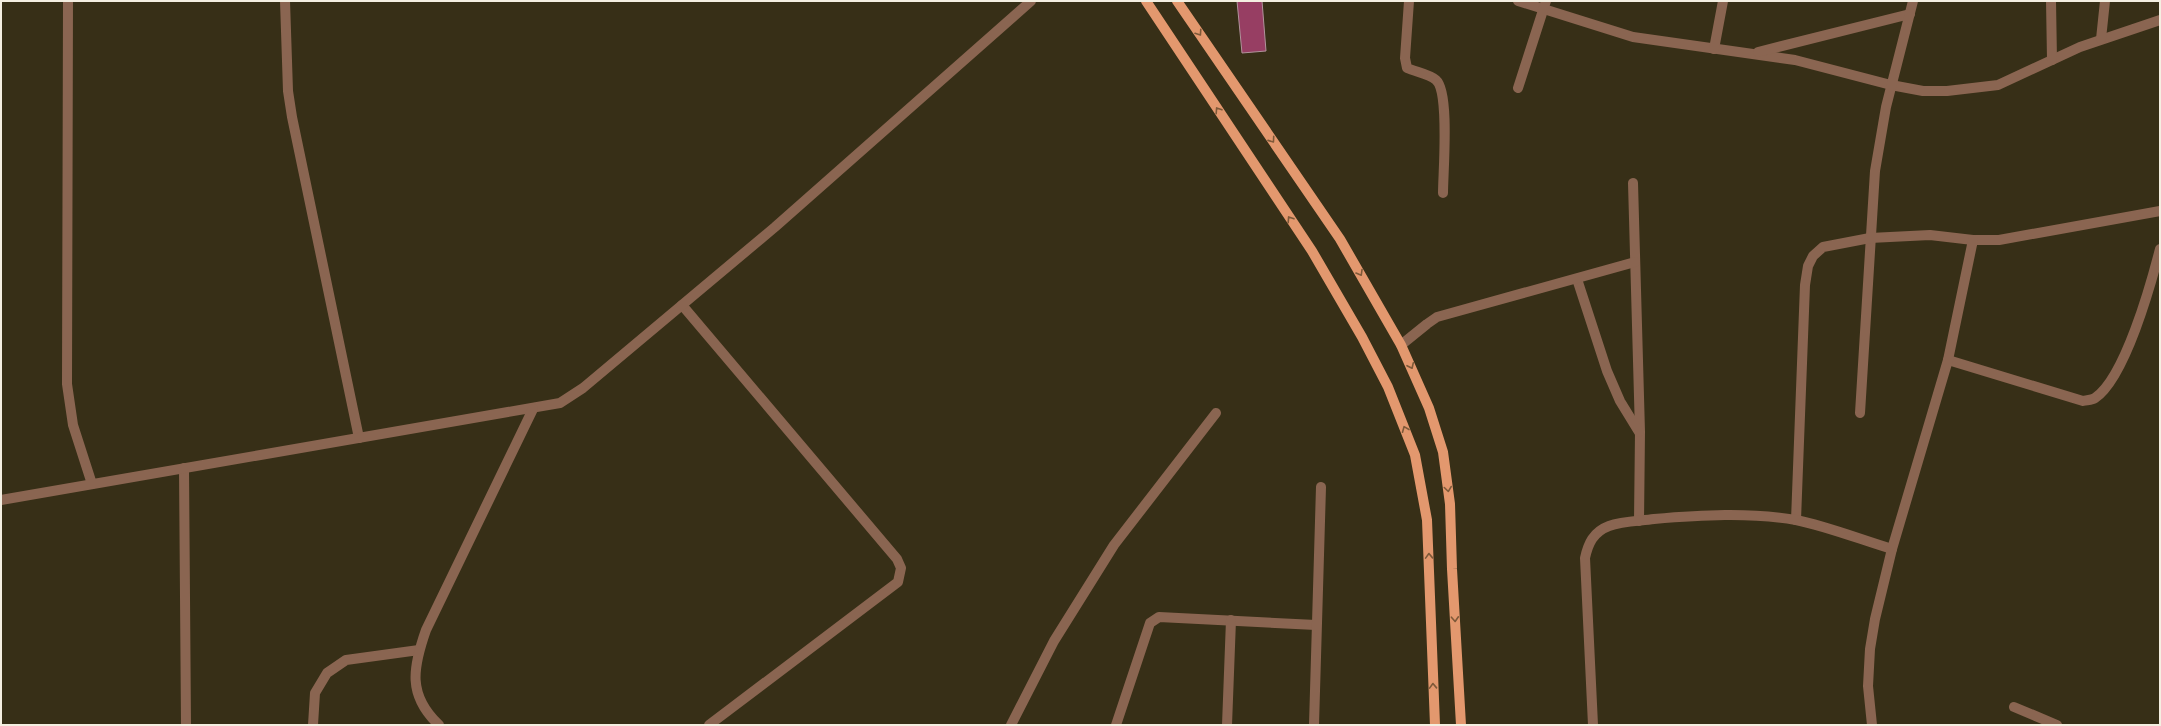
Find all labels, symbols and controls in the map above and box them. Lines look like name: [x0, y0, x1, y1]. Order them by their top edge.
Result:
one-way arrow: [1194, 29, 1202, 36]
one-way arrow: [1216, 107, 1223, 114]
one-way arrow: [1267, 136, 1274, 143]
one-way arrow: [1287, 216, 1295, 223]
one-way arrow: [1355, 269, 1362, 276]
one-way arrow: [1406, 361, 1414, 369]
one-way arrow: [1401, 426, 1409, 433]
one-way arrow: [1443, 486, 1452, 493]
one-way arrow: [1425, 553, 1433, 559]
one-way arrow: [1450, 616, 1459, 622]
one-way arrow: [1429, 683, 1438, 689]

